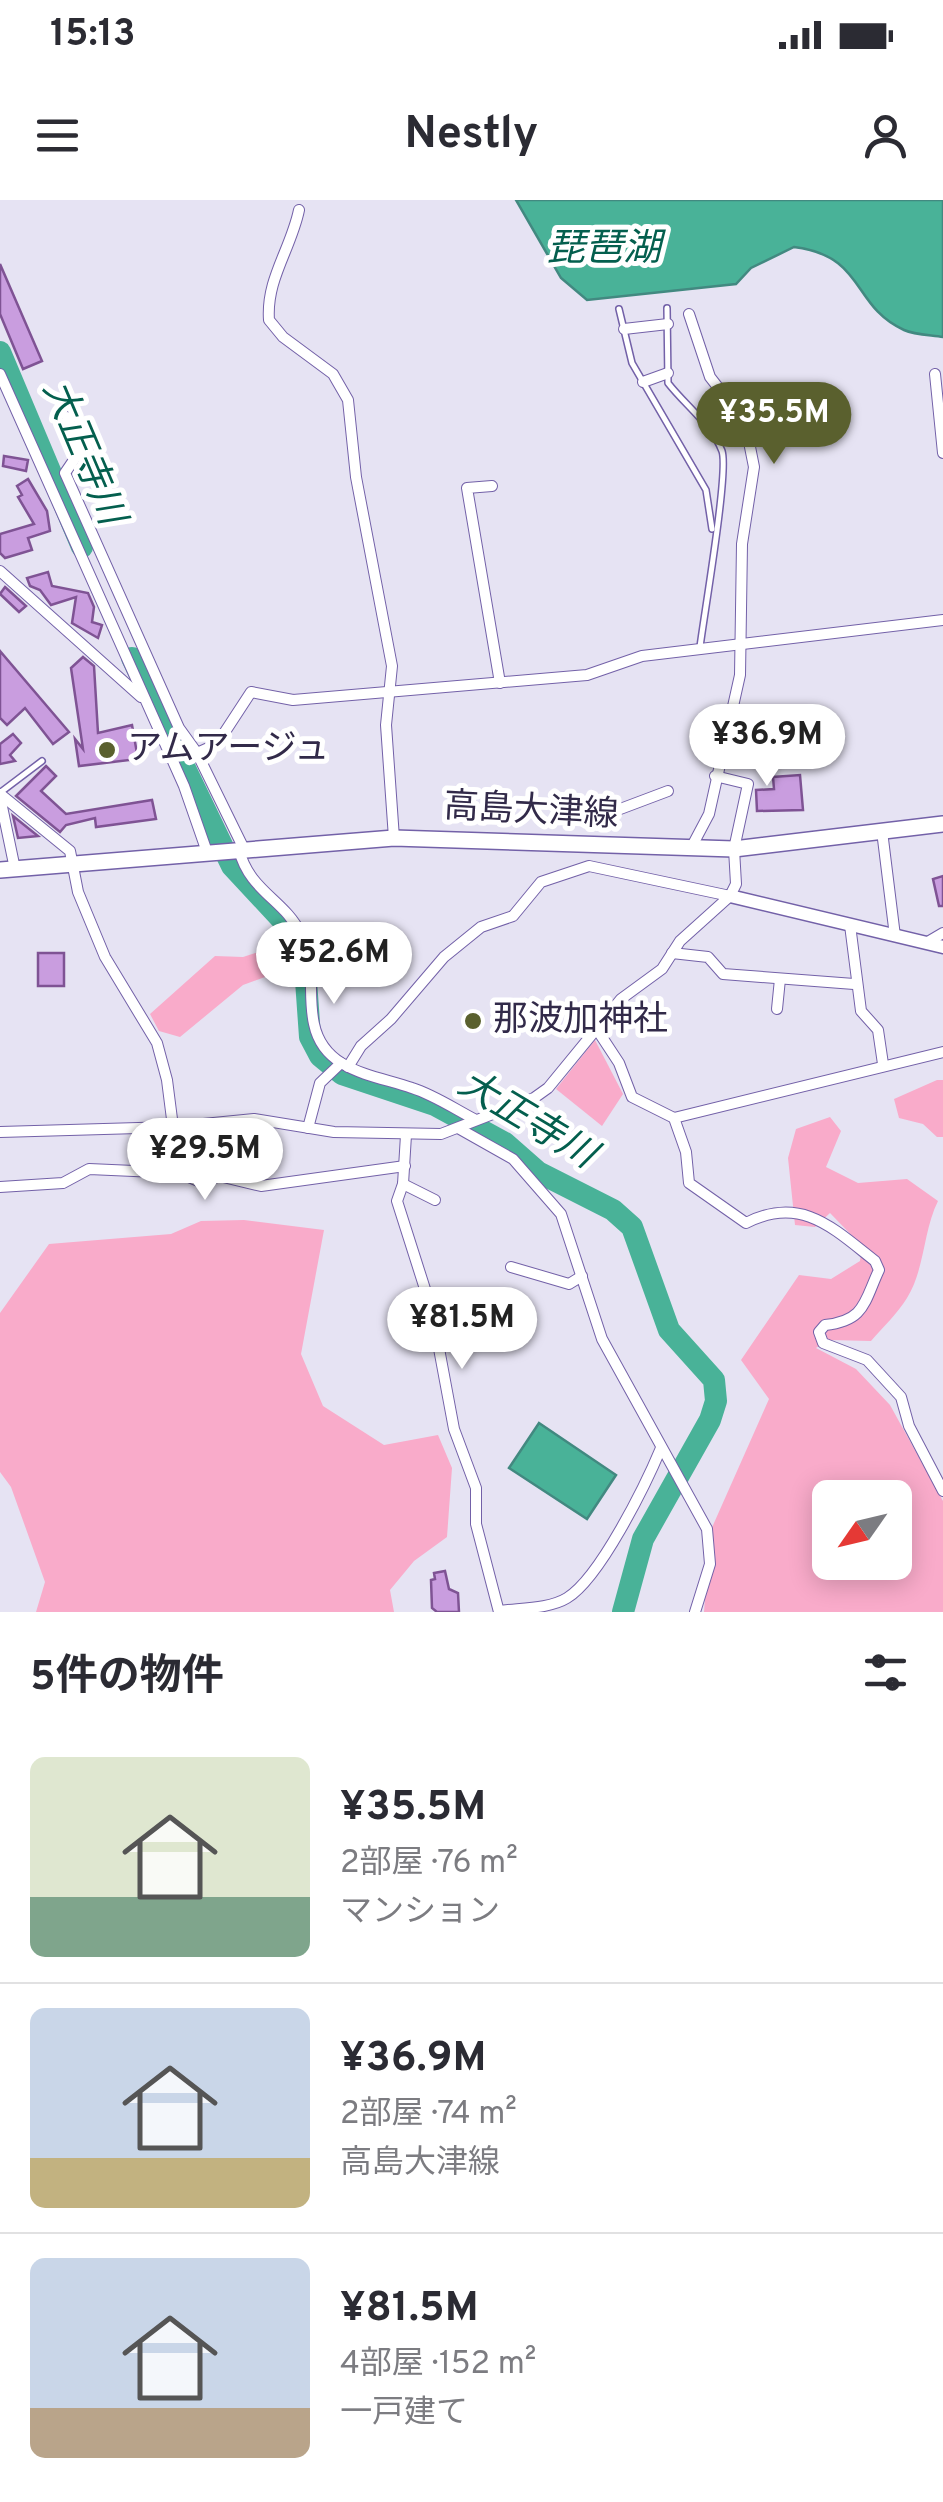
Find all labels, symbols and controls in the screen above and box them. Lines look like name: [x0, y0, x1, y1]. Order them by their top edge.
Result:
text: 15:13: [50, 11, 136, 60]
text: Nestly: [405, 107, 538, 164]
icon: menu: [30, 108, 85, 163]
icon: person: [858, 108, 913, 163]
water label: 琵琶湖: [547, 226, 666, 275]
water label: 大正寺川: [30, 373, 136, 536]
pin: ¥35.5M: [693, 382, 855, 467]
text: ¥35.5M: [718, 394, 830, 434]
pin: ¥36.9M: [686, 704, 848, 789]
text: ¥36.9M: [711, 716, 823, 756]
place label: アムアージュ: [127, 728, 329, 772]
marker: アムアージュ: [96, 739, 118, 761]
street label: 高島大津線: [442, 785, 620, 839]
pin: ¥52.6M: [253, 922, 415, 1007]
text: ¥52.6M: [278, 934, 390, 974]
place label: 那波加神社: [493, 999, 668, 1043]
marker: 那波加神社: [462, 1010, 484, 1032]
water label: 大正寺川: [448, 1061, 607, 1183]
pin: ¥29.5M: [124, 1118, 286, 1203]
text: ¥29.5M: [149, 1130, 261, 1170]
pin: ¥81.5M: [381, 1287, 543, 1372]
text: ¥81.5M: [409, 1299, 515, 1339]
north arrow: [812, 1480, 912, 1580]
map controls: [812, 1480, 912, 1580]
icon: filters: [858, 1645, 913, 1700]
text: 5件の物件: [30, 1652, 224, 1705]
text: ¥35.5M: [340, 1782, 486, 1835]
icon: home: [110, 1797, 230, 1917]
text: 2部屋 · 76 m²: [340, 1844, 518, 1884]
text: マンション: [340, 1893, 500, 1933]
text: ¥36.9M: [340, 2033, 487, 2086]
icon: home: [110, 2048, 230, 2168]
text: 2部屋 · 74 m²: [340, 2095, 517, 2135]
text: 高島大津線: [340, 2144, 500, 2184]
text: ¥81.5M: [340, 2283, 479, 2336]
icon: home: [110, 2298, 230, 2418]
text: 4部屋 · 152 m²: [340, 2345, 536, 2385]
text: 一戸建て: [340, 2394, 468, 2434]

